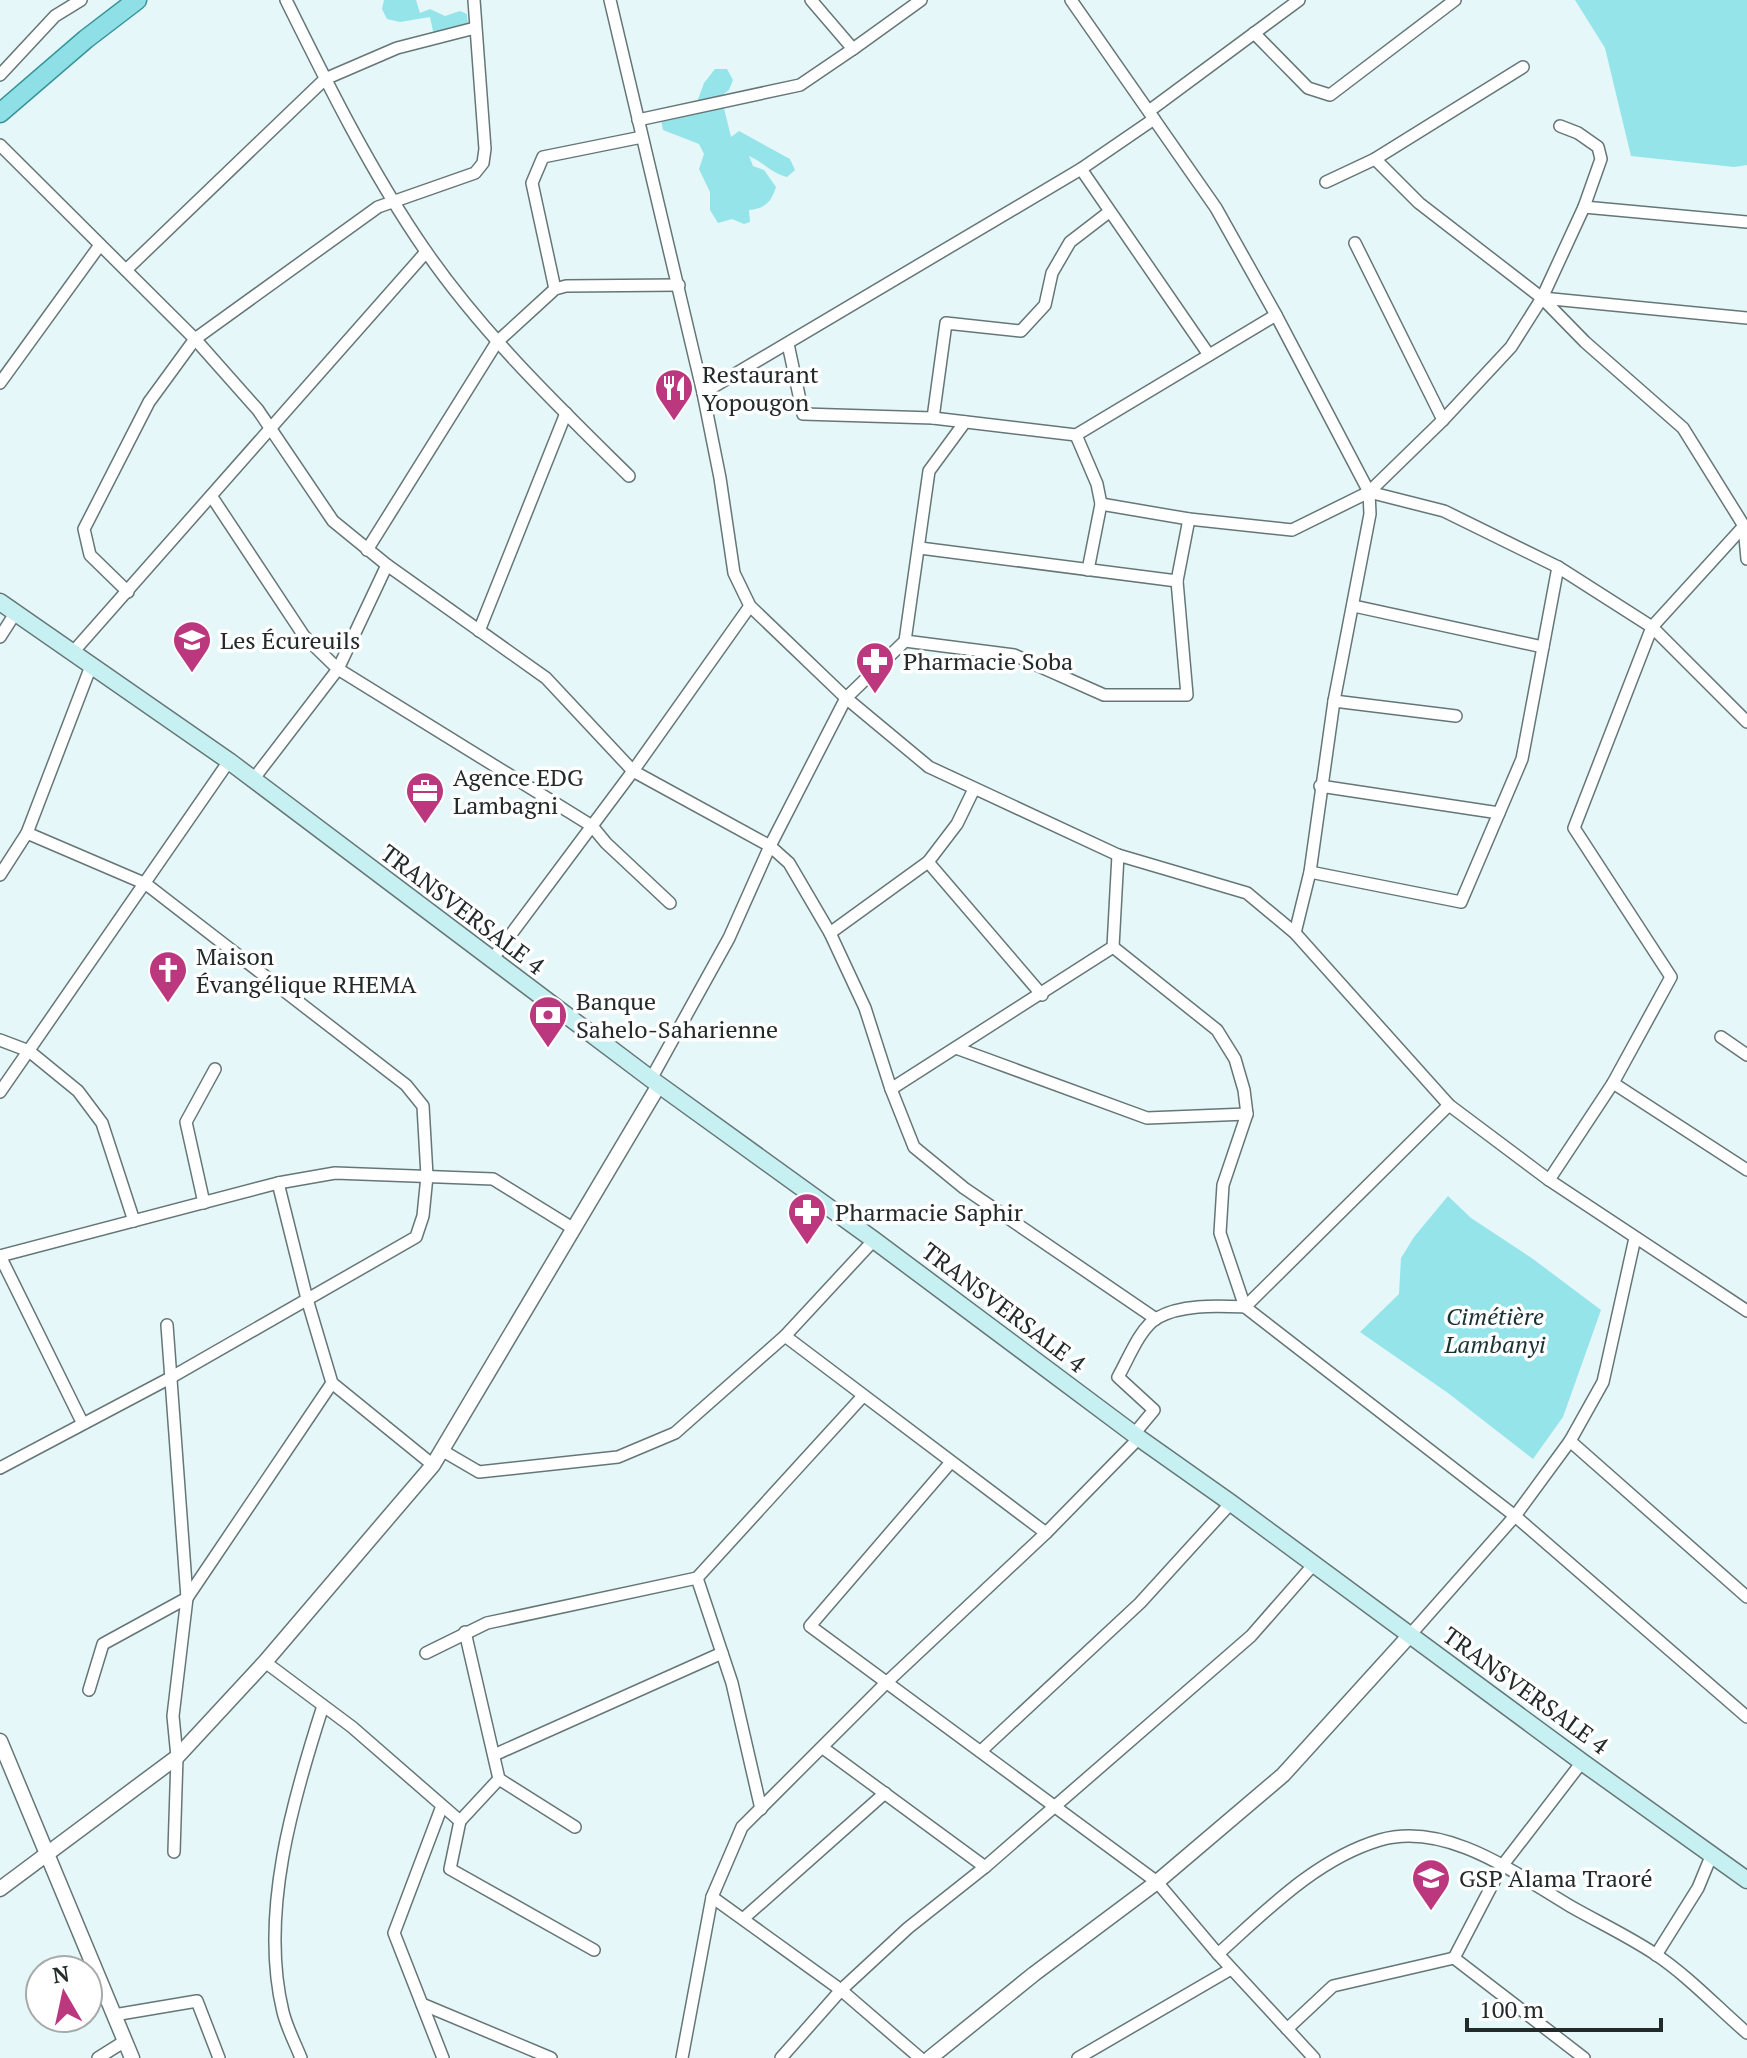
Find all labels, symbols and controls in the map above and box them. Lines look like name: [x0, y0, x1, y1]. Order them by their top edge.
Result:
place label: Restaurant Yopougon: [702, 358, 819, 418]
restaurant icon: Restaurant Yopougon: [653, 367, 695, 422]
school or university icon: Les Écureuils: [171, 619, 213, 674]
place label: Les Écureuils: [220, 624, 360, 656]
pharmacy icon: Pharmacie Soba: [854, 640, 896, 695]
place label: Pharmacie Soba: [903, 645, 1073, 677]
place label: Agence EDG Lambagni: [453, 761, 584, 821]
office icon: Agence EDG Lambagni: [404, 770, 446, 825]
street label: TRANSVERSALE 4: [374, 837, 552, 981]
place label: Maison Évangélique RHEMA: [196, 940, 417, 1000]
church icon: Maison Évangélique RHEMA: [147, 949, 189, 1004]
place label: Banque Sahelo-Saharienne: [576, 985, 778, 1045]
bank icon: Banque Sahelo-Saharienne: [527, 994, 569, 1049]
pharmacy icon: Pharmacie Saphir: [786, 1191, 828, 1246]
place label: Pharmacie Saphir: [835, 1196, 1024, 1228]
street label: TRANSVERSALE 4: [915, 1235, 1093, 1379]
park label: Cimétière Lambanyi: [1443, 1300, 1546, 1360]
street label: TRANSVERSALE 4: [1437, 1619, 1616, 1761]
school or university icon: GSP Alama Traoré: [1410, 1857, 1452, 1912]
place label: GSP Alama Traoré: [1459, 1862, 1653, 1894]
north arrow: [24, 1954, 104, 2034]
text: N: [50, 1958, 72, 1989]
scale bar: [1467, 1982, 1661, 2032]
text: 100 m: [1479, 1993, 1544, 2025]

